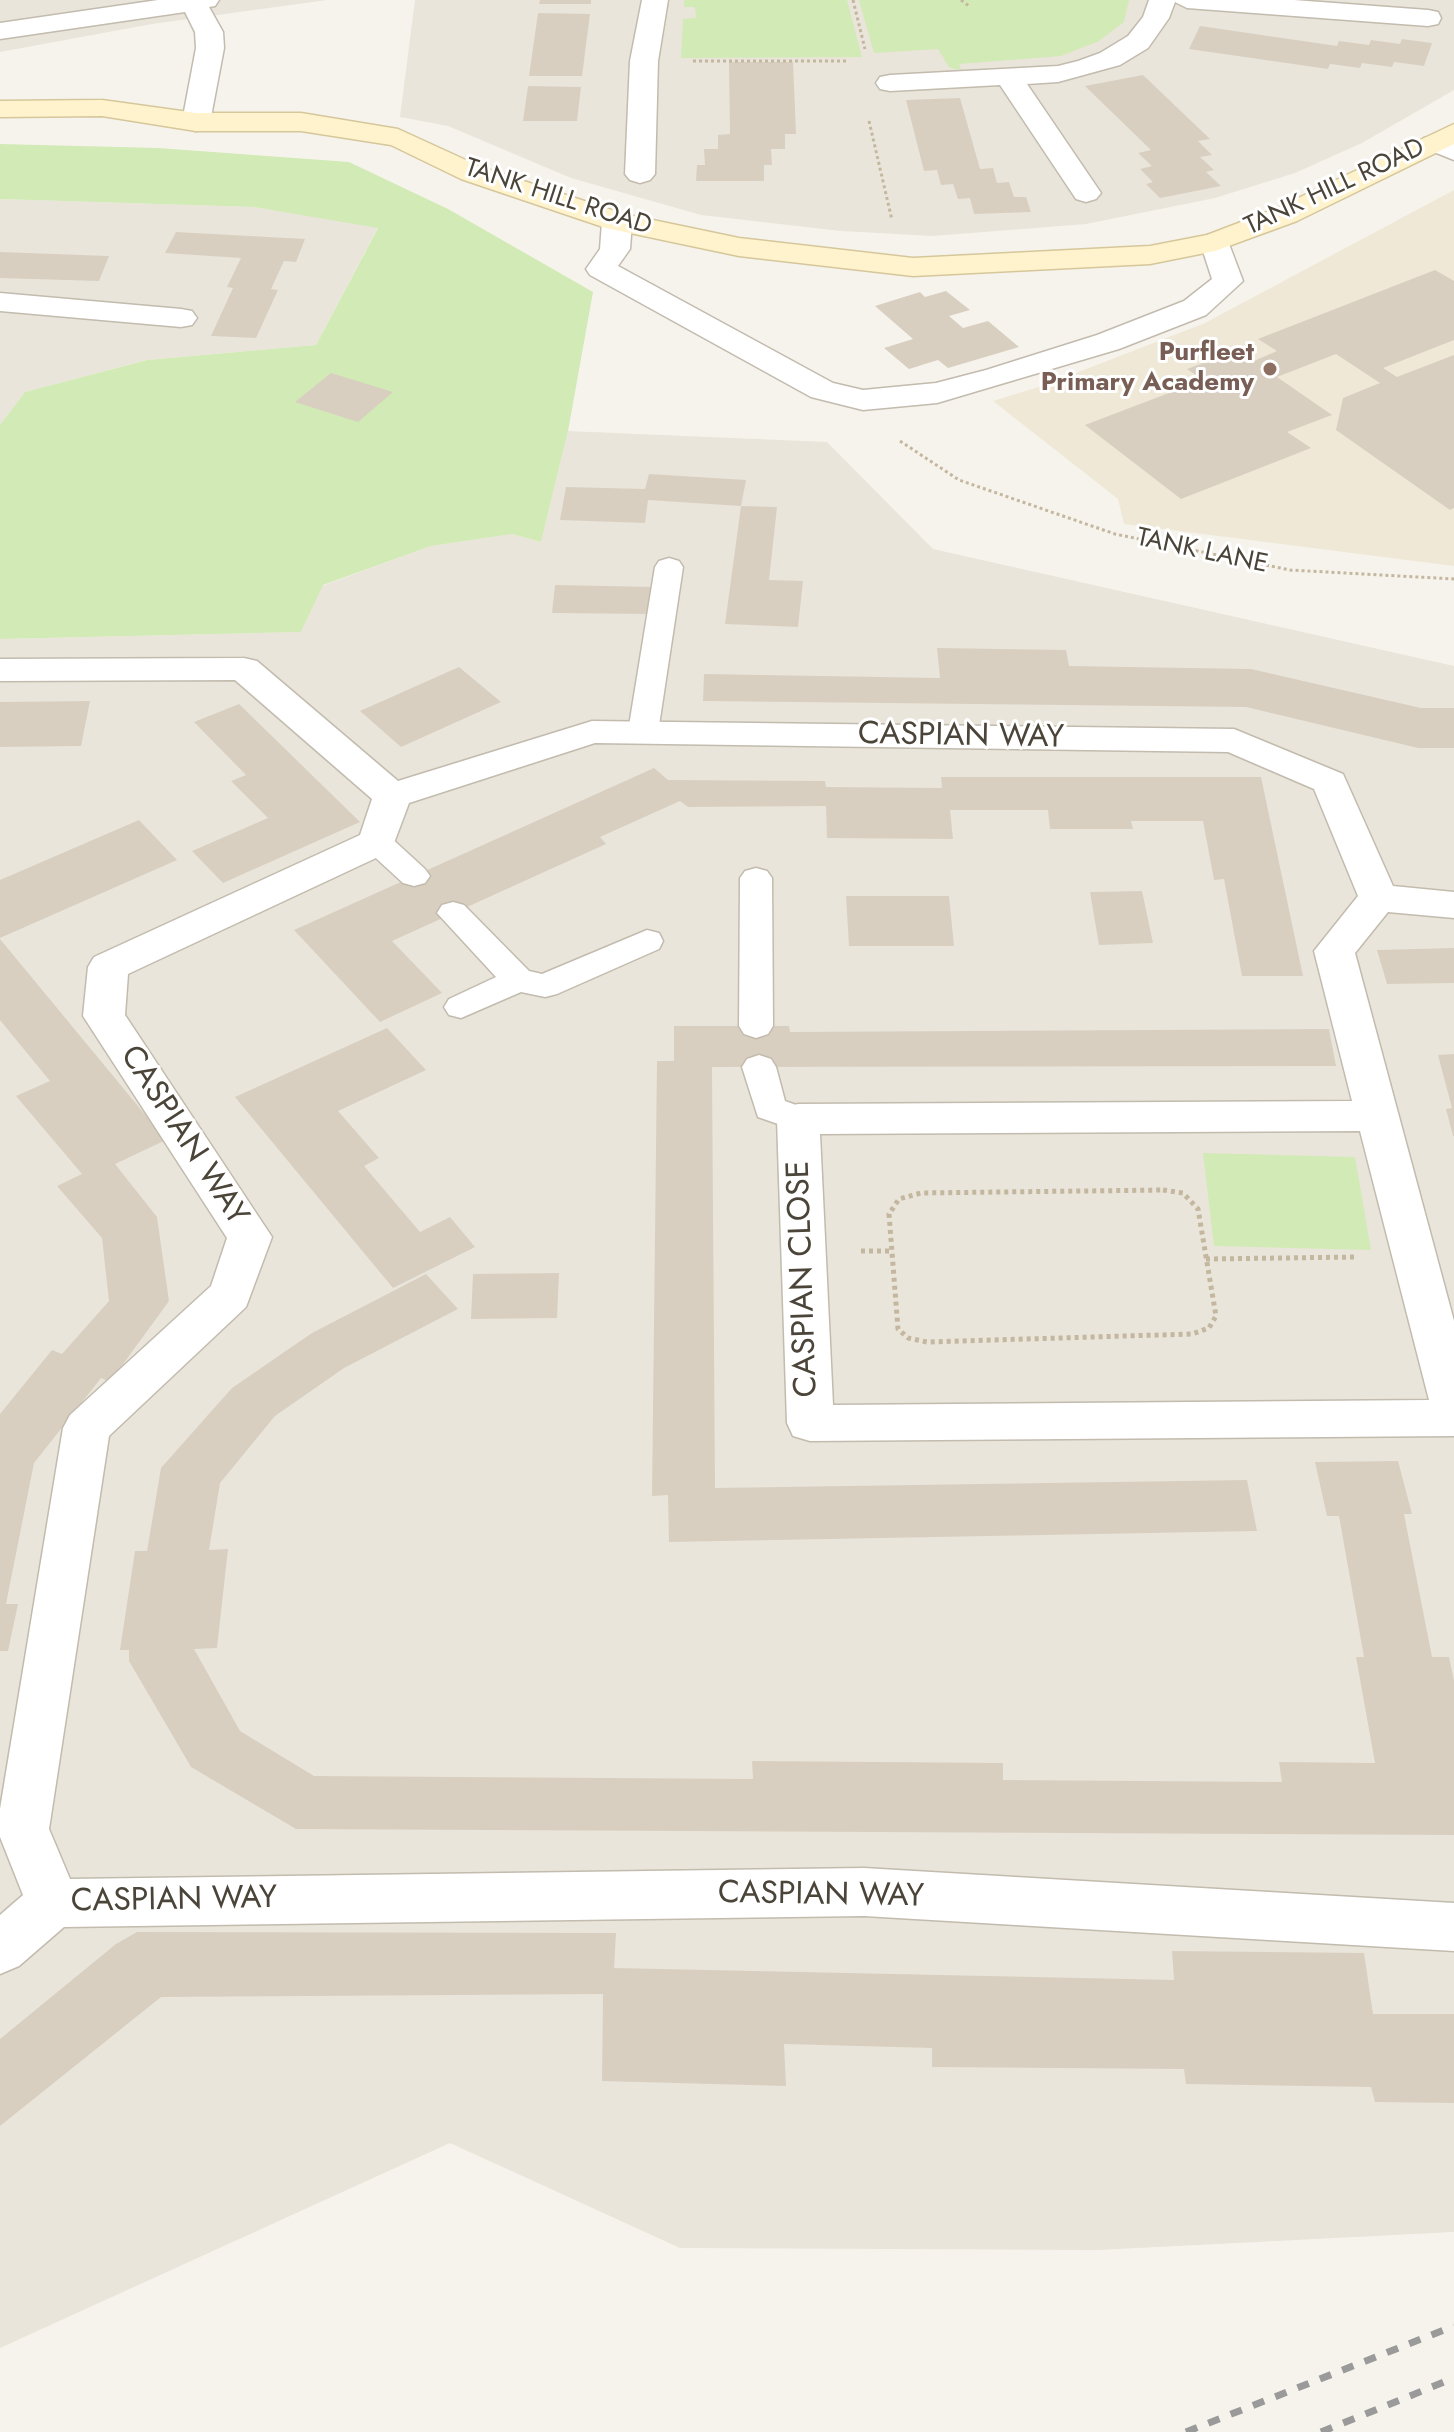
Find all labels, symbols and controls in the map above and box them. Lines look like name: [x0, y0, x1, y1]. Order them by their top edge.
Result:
street label: TANK HILL ROAD: [1240, 133, 1430, 243]
street label: TANK HILL ROAD: [461, 153, 655, 243]
place label: Purfleet Primary Academy: [1041, 338, 1254, 400]
marker: Purfleet Primary Academy: [1261, 360, 1279, 378]
street label: TANK LANE: [1134, 523, 1270, 581]
street label: CASPIAN WAY: [858, 716, 1064, 758]
street label: CASPIAN WAY: [111, 1039, 255, 1233]
street label: CASPIAN CLOSE: [781, 1160, 827, 1398]
street label: CASPIAN WAY: [718, 1875, 924, 1917]
street label: CASPIAN WAY: [71, 1880, 277, 1922]

